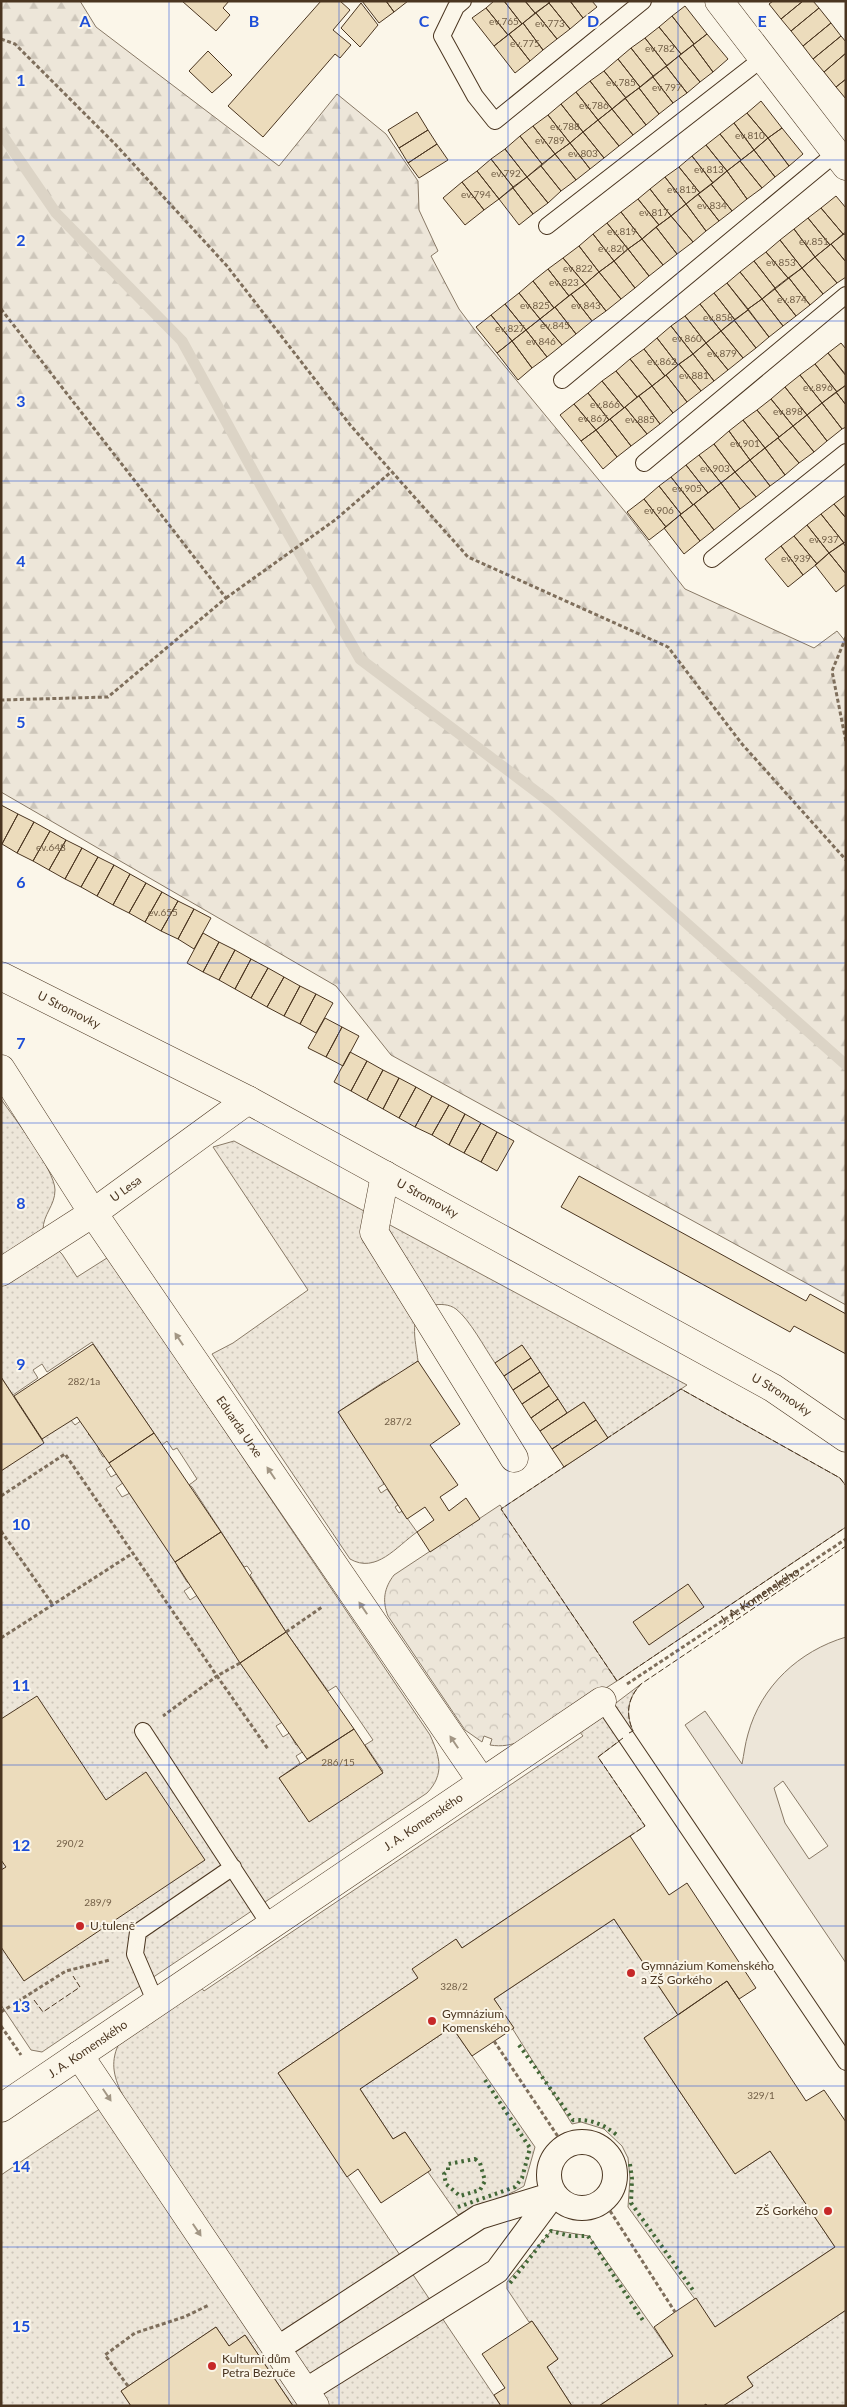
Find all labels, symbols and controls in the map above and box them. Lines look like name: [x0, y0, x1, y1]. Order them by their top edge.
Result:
text: A: [78, 11, 91, 30]
text: B: [249, 11, 259, 30]
text: C: [419, 11, 430, 30]
text: D: [587, 11, 599, 30]
text: E: [757, 11, 767, 30]
house number: ev.765: [489, 15, 519, 27]
house number: ev.773: [535, 17, 565, 29]
house number: ev.775: [510, 37, 540, 49]
house number: ev.782: [645, 42, 675, 54]
text: 1: [16, 70, 26, 89]
house number: ev.785: [606, 76, 636, 88]
house number: ev.797: [652, 81, 682, 93]
house number: ev.786: [579, 99, 609, 111]
house number: ev.788: [550, 120, 580, 132]
house number: ev.810: [735, 129, 765, 141]
house number: ev.789: [535, 134, 565, 146]
house number: ev.803: [568, 147, 598, 159]
house number: ev.813: [694, 163, 724, 175]
house number: ev.792: [491, 167, 521, 179]
house number: ev.815: [667, 183, 697, 195]
house number: ev.794: [461, 188, 491, 200]
house number: ev.834: [697, 199, 727, 211]
house number: ev.817: [639, 206, 669, 218]
house number: ev.819: [607, 225, 637, 237]
text: 2: [16, 230, 26, 249]
house number: ev.851: [799, 235, 829, 247]
house number: ev.820: [598, 242, 628, 254]
house number: ev.853: [766, 256, 796, 268]
house number: ev.822: [563, 262, 593, 274]
house number: ev.823: [549, 276, 579, 288]
house number: ev.874: [777, 293, 807, 305]
house number: ev.825: [520, 299, 550, 311]
house number: ev.843: [571, 299, 601, 311]
house number: ev.858: [703, 311, 733, 323]
house number: ev.845: [540, 319, 570, 331]
house number: ev.827: [495, 322, 525, 334]
house number: ev.860: [672, 332, 702, 344]
house number: ev.846: [526, 335, 556, 347]
house number: ev.879: [707, 347, 737, 359]
house number: ev.862: [647, 355, 677, 367]
house number: ev.881: [679, 369, 709, 381]
house number: ev.896: [803, 381, 833, 393]
text: 3: [16, 391, 26, 410]
house number: ev.866: [590, 398, 620, 410]
house number: ev.898: [773, 405, 803, 417]
house number: ev.867: [578, 412, 608, 424]
house number: ev.885: [625, 413, 655, 425]
house number: ev.901: [730, 437, 760, 449]
house number: ev.903: [700, 462, 730, 474]
house number: ev.905: [672, 482, 702, 494]
house number: ev.906: [644, 504, 674, 516]
house number: ev.937: [809, 533, 839, 545]
text: 4: [16, 551, 26, 570]
house number: ev.939: [781, 552, 811, 564]
text: 5: [16, 712, 26, 731]
house number: ev.648: [36, 841, 66, 853]
text: 6: [16, 872, 26, 891]
house number: ev.655: [148, 906, 178, 918]
street label: U Stromovky: [35, 988, 104, 1032]
text: 7: [16, 1033, 26, 1052]
street label: U Lesa: [107, 1172, 144, 1205]
street label: U Stromovky: [394, 1175, 462, 1221]
text: 8: [16, 1193, 26, 1212]
one-way arrow: [174, 1333, 184, 1346]
text: 9: [16, 1354, 26, 1373]
street label: U Stromovky: [749, 1370, 815, 1420]
house number: 282/1a: [68, 1375, 100, 1387]
street label: Eduarda Urxe: [213, 1393, 266, 1460]
house number: 287/2: [384, 1415, 412, 1427]
one-way arrow: [266, 1467, 276, 1480]
text: 10: [12, 1514, 30, 1533]
street label: J. A. Komenského: [717, 1564, 802, 1628]
one-way arrow: [358, 1601, 368, 1614]
text: 11: [12, 1675, 30, 1694]
one-way arrow: [449, 1735, 459, 1749]
house number: 286/15: [321, 1756, 355, 1768]
street label: J. A. Komenského: [380, 1789, 466, 1854]
text: 12: [12, 1835, 30, 1854]
house number: 290/2: [56, 1837, 84, 1849]
house number: 289/9: [84, 1896, 112, 1908]
place label: U tuleně: [90, 1918, 135, 1933]
marker: U tuleně: [74, 1920, 86, 1932]
place label: Gymnázium Komenského a ZŠ Gorkého: [641, 1958, 774, 1987]
marker: Gymnázium Komenského a ZŠ Gorkého: [625, 1967, 637, 1979]
house number: 328/2: [440, 1980, 468, 1992]
text: 13: [12, 1996, 30, 2015]
place label: Gymnázium Komenského: [442, 2006, 510, 2035]
marker: Gymnázium Komenského: [426, 2015, 438, 2027]
street label: J. A. Komenského: [45, 2016, 130, 2081]
one-way arrow: [102, 2088, 111, 2102]
house number: 329/1: [747, 2089, 775, 2101]
text: 14: [12, 2156, 30, 2175]
place label: ZŠ Gorkého: [756, 2203, 818, 2218]
marker: ZŠ Gorkého: [822, 2205, 834, 2217]
one-way arrow: [192, 2223, 202, 2237]
text: 15: [12, 2316, 30, 2335]
place label: Kulturní dům Petra Bezruče: [222, 2351, 295, 2380]
marker: Kulturní dům Petra Bezruče: [206, 2360, 218, 2372]

